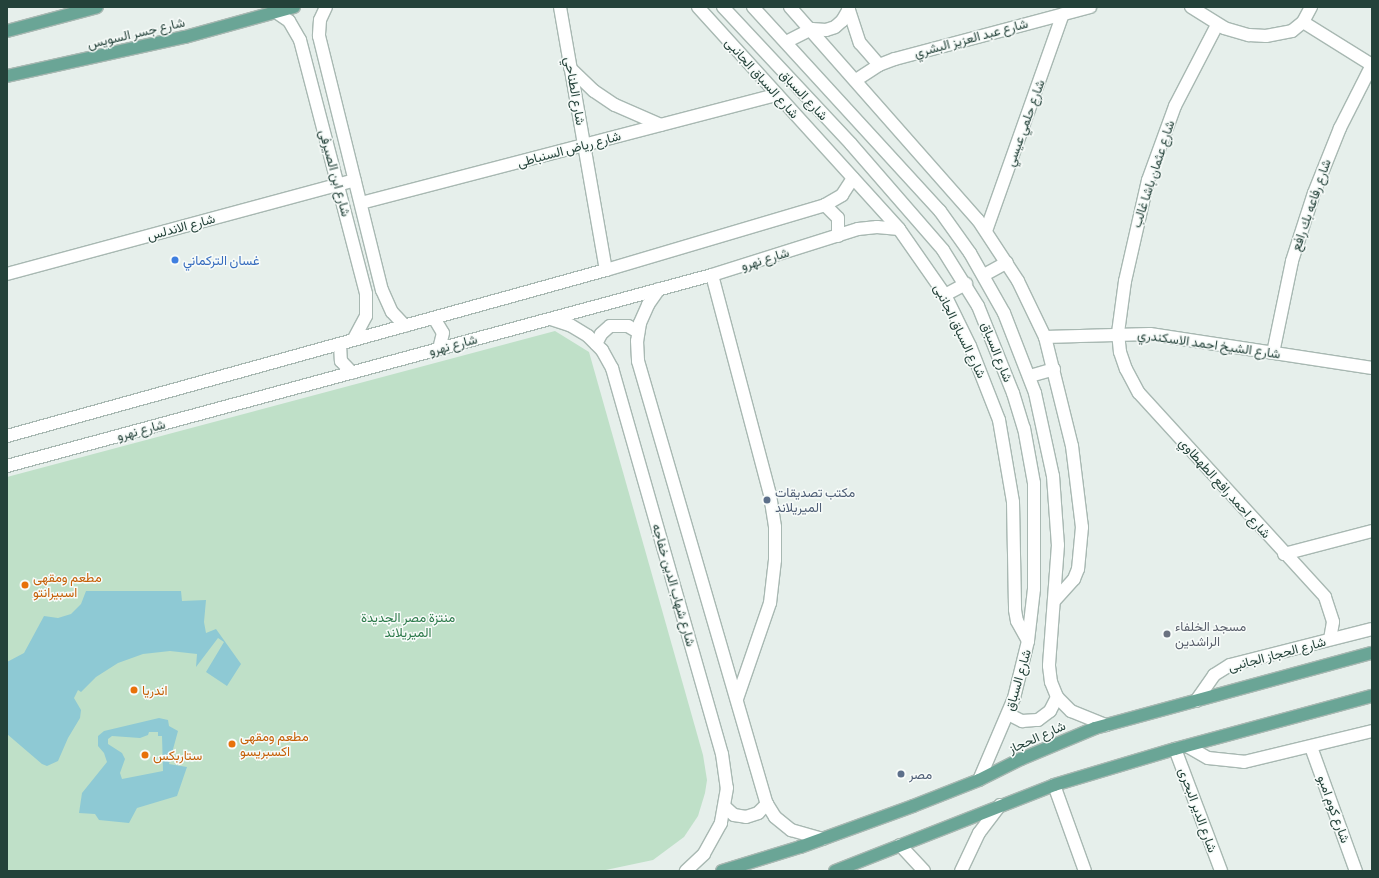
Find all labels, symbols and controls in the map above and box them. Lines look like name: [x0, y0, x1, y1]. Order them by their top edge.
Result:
street label: شارع جسر السويس: [86, 14, 186, 52]
street label: شارع عبد العزيز البشري: [912, 15, 1030, 61]
street label: شارع السباق الجانبى: [722, 35, 802, 121]
street label: شارع الطناحي: [561, 56, 589, 126]
street label: شارع السباق: [777, 66, 831, 124]
street label: شارع حلمي عيسي: [1002, 77, 1048, 169]
street label: شارع عثمان باشا غالب: [1128, 118, 1178, 230]
street label: شارع ابن الصيرفى: [316, 128, 354, 218]
street label: شارع رياض السنباطى: [516, 128, 622, 170]
street label: شارع رفاعه بك رافع: [1288, 157, 1334, 253]
street label: شارع الاندلس: [145, 210, 217, 244]
street label: شارع نهرو: [739, 244, 791, 274]
place label: غسان التركماني: [183, 252, 260, 268]
marker: غسان التركماني: [170, 255, 180, 265]
street label: شارع السباق الجانبى: [930, 281, 990, 381]
street label: شارع السباق: [978, 320, 1016, 384]
street label: شارع الشيخ احمد الاسكندري: [1136, 326, 1282, 362]
street label: شارع نهرو: [427, 331, 479, 359]
street label: شارع نهرو: [115, 416, 167, 444]
street label: شارع احمد رافع الطهطاوي: [1176, 435, 1274, 541]
place label: مكتب تصديقات الميريلاند: [775, 485, 855, 516]
marker: مكتب تصديقات الميريلاند: [762, 495, 772, 505]
street label: شارع شهاب الدين خفاجه: [649, 522, 699, 648]
place label: مطعم ومقهى اسبيرانتو: [33, 570, 102, 601]
marker: مطعم ومقهى اسبيرانتو: [20, 580, 30, 590]
park label: منتزة مصر الجديدة الميريلاند: [361, 610, 455, 641]
place label: مسجد الخلفاء الراشدين: [1175, 619, 1246, 650]
marker: مسجد الخلفاء الراشدين: [1162, 629, 1172, 639]
street label: شارع الحجاز الجانبى: [1226, 633, 1328, 675]
street label: شارع السباق: [1002, 647, 1034, 713]
place label: اندريا: [142, 682, 168, 698]
marker: اندريا: [129, 685, 139, 695]
street label: شارع الحجاز: [1006, 717, 1068, 757]
place label: مطعم ومقهى اكسبريسو: [240, 729, 309, 760]
marker: مطعم ومقهى اكسبريسو: [227, 739, 237, 749]
place label: ستاربكس: [153, 747, 202, 763]
marker: ستاربكس: [140, 750, 150, 760]
place label: مصر: [909, 766, 932, 782]
street label: شارع الدير البحرى: [1175, 766, 1221, 854]
marker: مصر: [896, 769, 906, 779]
street label: شارع كوم امبو: [1315, 773, 1353, 845]

